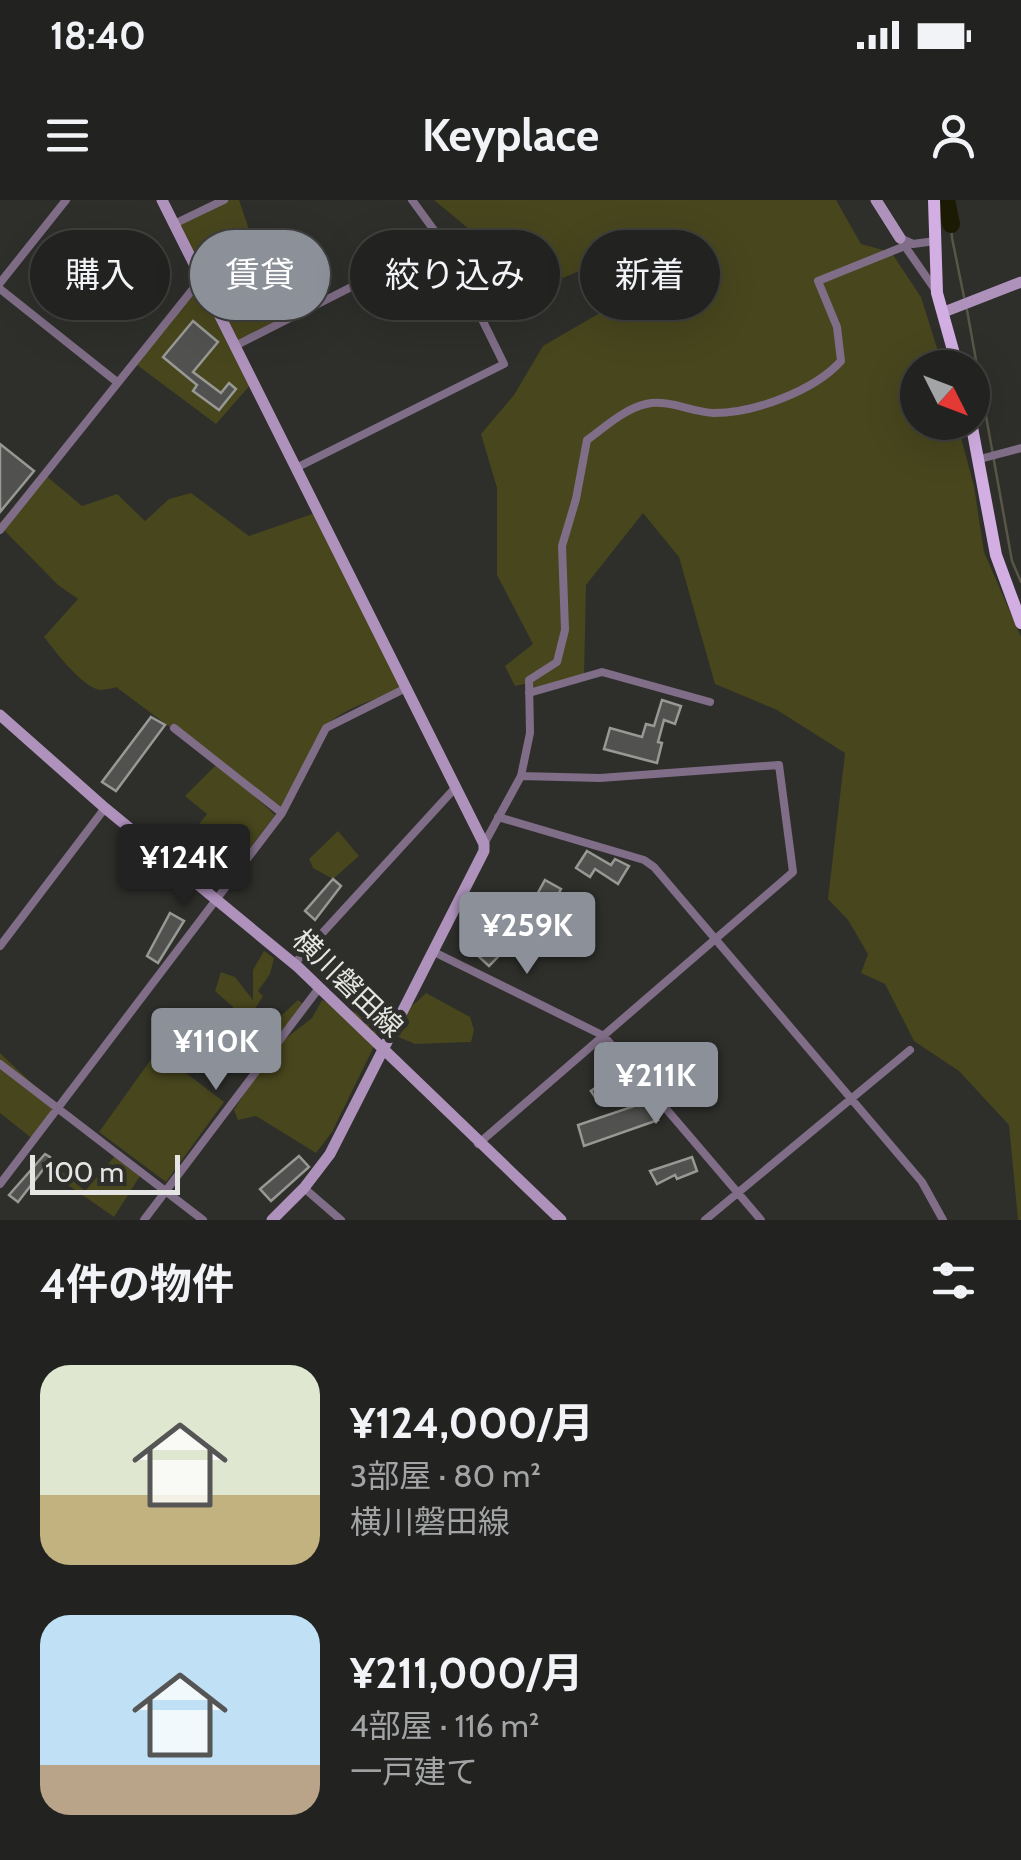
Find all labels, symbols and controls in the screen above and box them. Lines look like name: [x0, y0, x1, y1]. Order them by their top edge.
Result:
text: 18:40: [50, 12, 146, 59]
icon: menu: [40, 108, 95, 163]
text: Keyplace: [422, 108, 599, 162]
icon: person: [926, 108, 981, 163]
chip: 購入: [30, 230, 170, 320]
chip: 賃貸: [190, 230, 330, 320]
chip: 絞り込み: [350, 230, 560, 320]
chip: 新着: [580, 230, 720, 320]
north arrow: [900, 350, 990, 440]
map controls: [900, 350, 990, 440]
pin: ¥124K: [114, 824, 254, 909]
text: ¥124K: [140, 837, 228, 876]
pin: ¥259K: [457, 892, 597, 977]
text: ¥259K: [481, 905, 573, 944]
street label: 横川磐田線: [286, 922, 410, 1044]
pin: ¥110K: [146, 1008, 286, 1093]
text: ¥110K: [173, 1021, 259, 1060]
pin: ¥211K: [586, 1042, 726, 1127]
text: ¥211K: [616, 1055, 696, 1094]
scale bar: [30, 1150, 180, 1194]
text: 100 m: [45, 1155, 124, 1189]
icon: filters: [926, 1253, 981, 1308]
text: 4件の物件: [40, 1258, 234, 1310]
text: ¥124,000/月: [350, 1397, 594, 1449]
icon: home: [120, 1405, 240, 1525]
text: 3部屋 · 80 m²: [350, 1456, 541, 1495]
text: 横川磐田線: [350, 1502, 510, 1541]
text: ¥211,000/月: [350, 1647, 583, 1699]
icon: home: [120, 1655, 240, 1775]
text: 4部屋 · 116 m²: [350, 1706, 539, 1745]
text: 一戸建て: [350, 1752, 478, 1791]

